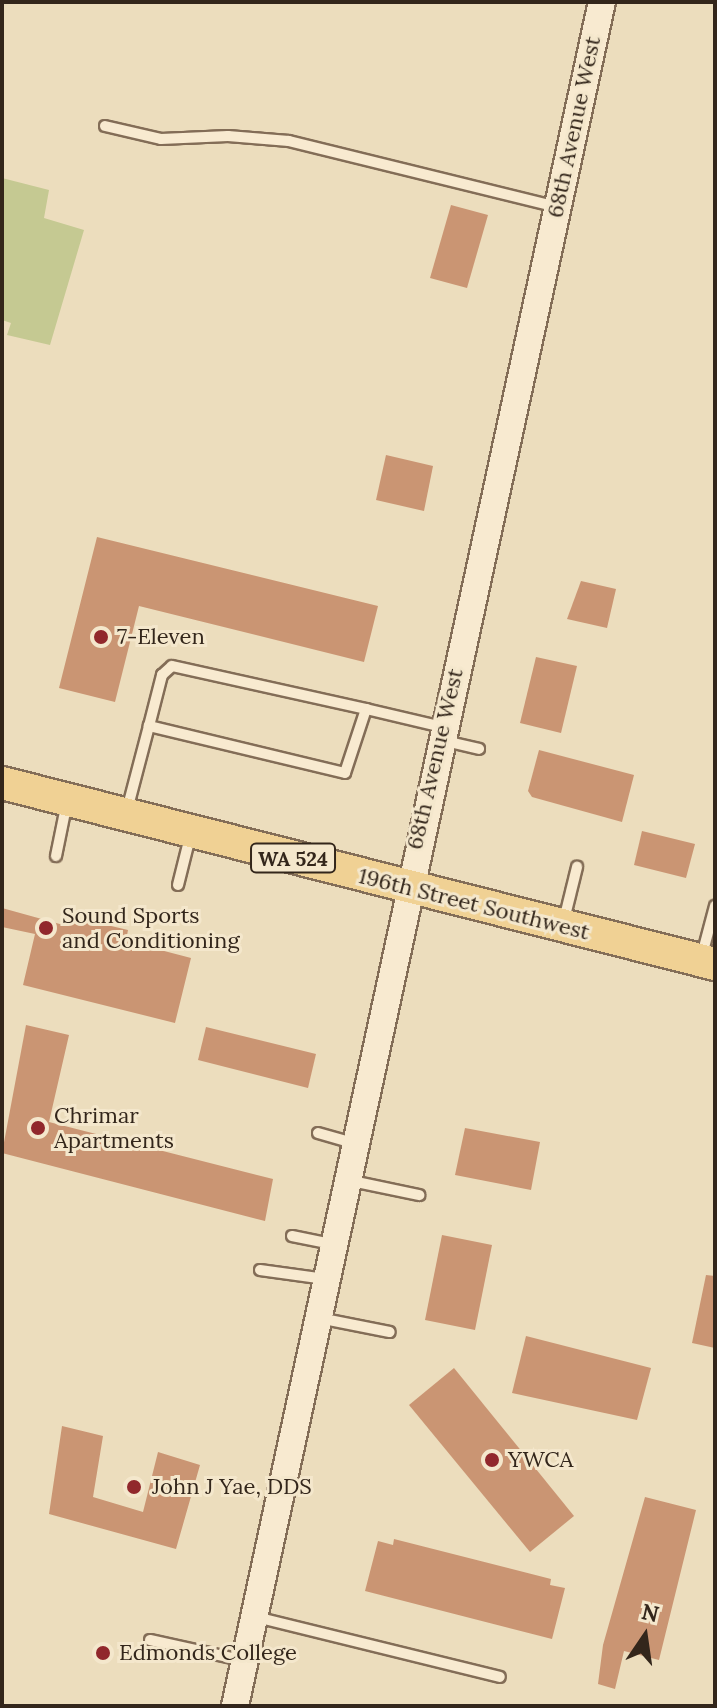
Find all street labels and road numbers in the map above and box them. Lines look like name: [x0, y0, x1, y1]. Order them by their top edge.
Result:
street label: 68th Avenue West: [542, 34, 606, 220]
street label: 68th Avenue West: [401, 666, 469, 852]
road number: WA 524: [249, 842, 337, 874]
street label: 196th Street Southwest: [356, 863, 592, 945]

